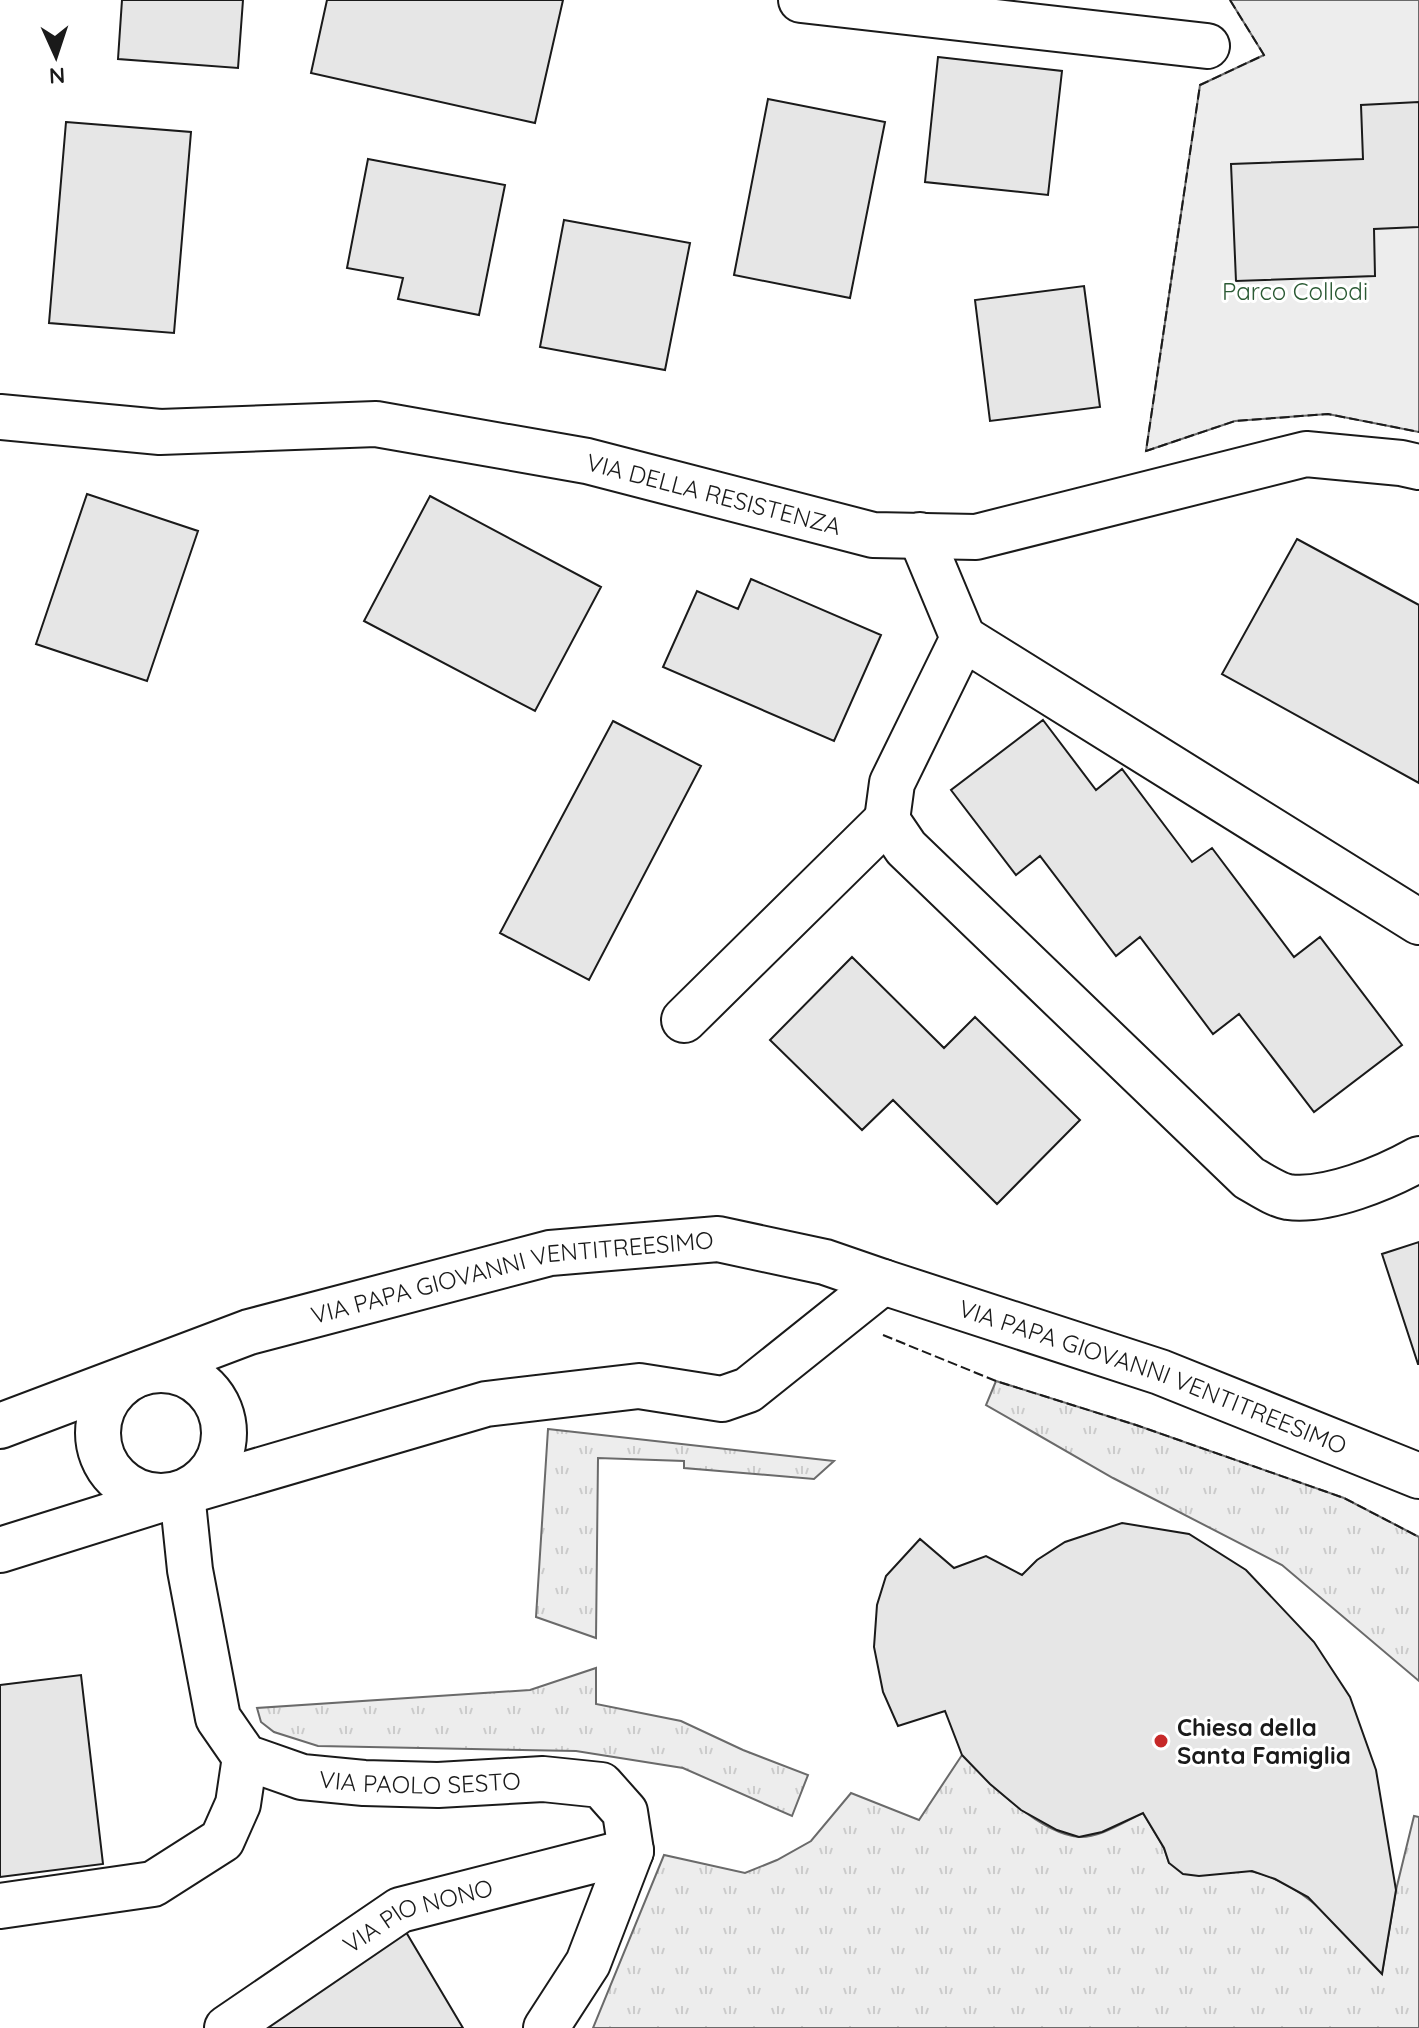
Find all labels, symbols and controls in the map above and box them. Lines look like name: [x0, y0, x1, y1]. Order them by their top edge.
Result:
north arrow: [16, 16, 96, 96]
text: N: [48, 62, 66, 90]
park label: Parco Collodi: [1222, 276, 1368, 306]
street label: VIA DELLA RESISTENZA: [583, 446, 844, 541]
street label: VIA PAPA GIOVANNI VENTITREESIMO: [308, 1224, 715, 1330]
street label: VIA PAPA GIOVANNI VENTITREESIMO: [955, 1293, 1351, 1460]
place label: Chiesa della Santa Famiglia: [1177, 1712, 1351, 1770]
marker: Chiesa della Santa Famiglia: [1152, 1732, 1170, 1750]
street label: VIA PAOLO SESTO: [318, 1764, 521, 1800]
street label: VIA PIO NONO: [337, 1872, 496, 1960]

